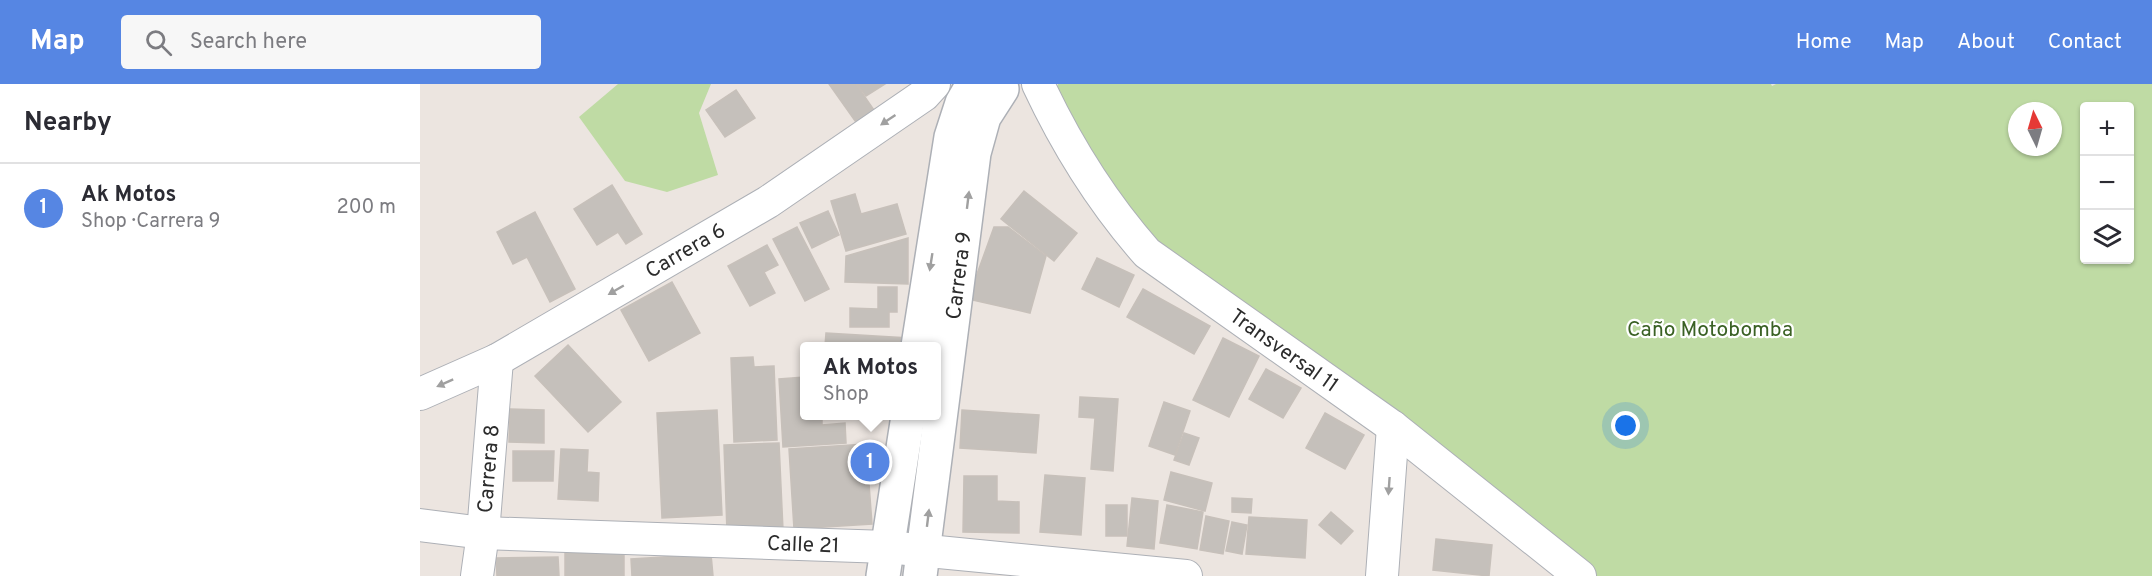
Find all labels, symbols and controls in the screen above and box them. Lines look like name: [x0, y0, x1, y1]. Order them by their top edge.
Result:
search box: [121, 15, 541, 69]
text: Map: [30, 24, 85, 60]
icon: search: [142, 26, 175, 59]
text: Search here: [190, 29, 307, 56]
text: Home: [1796, 29, 1852, 56]
text: Map: [1885, 29, 1924, 56]
text: About: [1957, 29, 2015, 56]
text: Contact: [2048, 29, 2122, 56]
north arrow: [2008, 102, 2062, 156]
map controls: [2080, 102, 2134, 264]
button: +: [2080, 102, 2134, 156]
text: Nearby: [24, 107, 112, 140]
one-way arrow: [880, 114, 897, 125]
button: −: [2080, 156, 2134, 210]
text: Ak Motos: [81, 182, 176, 209]
one-way arrow: [964, 190, 973, 209]
text: 1: [40, 195, 48, 221]
text: 200 m: [337, 195, 396, 221]
text: Shop · Carrera 9: [81, 209, 220, 235]
button: layers: [2080, 210, 2134, 264]
street label: Carrera 6: [641, 218, 731, 286]
street label: Carrera 9: [941, 230, 979, 321]
one-way arrow: [927, 253, 936, 272]
one-way arrow: [608, 285, 625, 295]
street label: Transversal 11: [1224, 303, 1343, 399]
park label: Caño Motobomba: [1627, 317, 1793, 344]
popup: [800, 342, 941, 420]
text: Ak Motos: [823, 355, 918, 382]
one-way arrow: [437, 378, 454, 387]
text: Shop: [823, 382, 869, 408]
your location: [1611, 411, 1640, 440]
street label: Carrera 8: [473, 423, 507, 514]
pin: 1: [850, 440, 890, 484]
one-way arrow: [1384, 476, 1394, 495]
one-way arrow: [923, 508, 933, 527]
street label: Calle 21: [766, 531, 840, 560]

